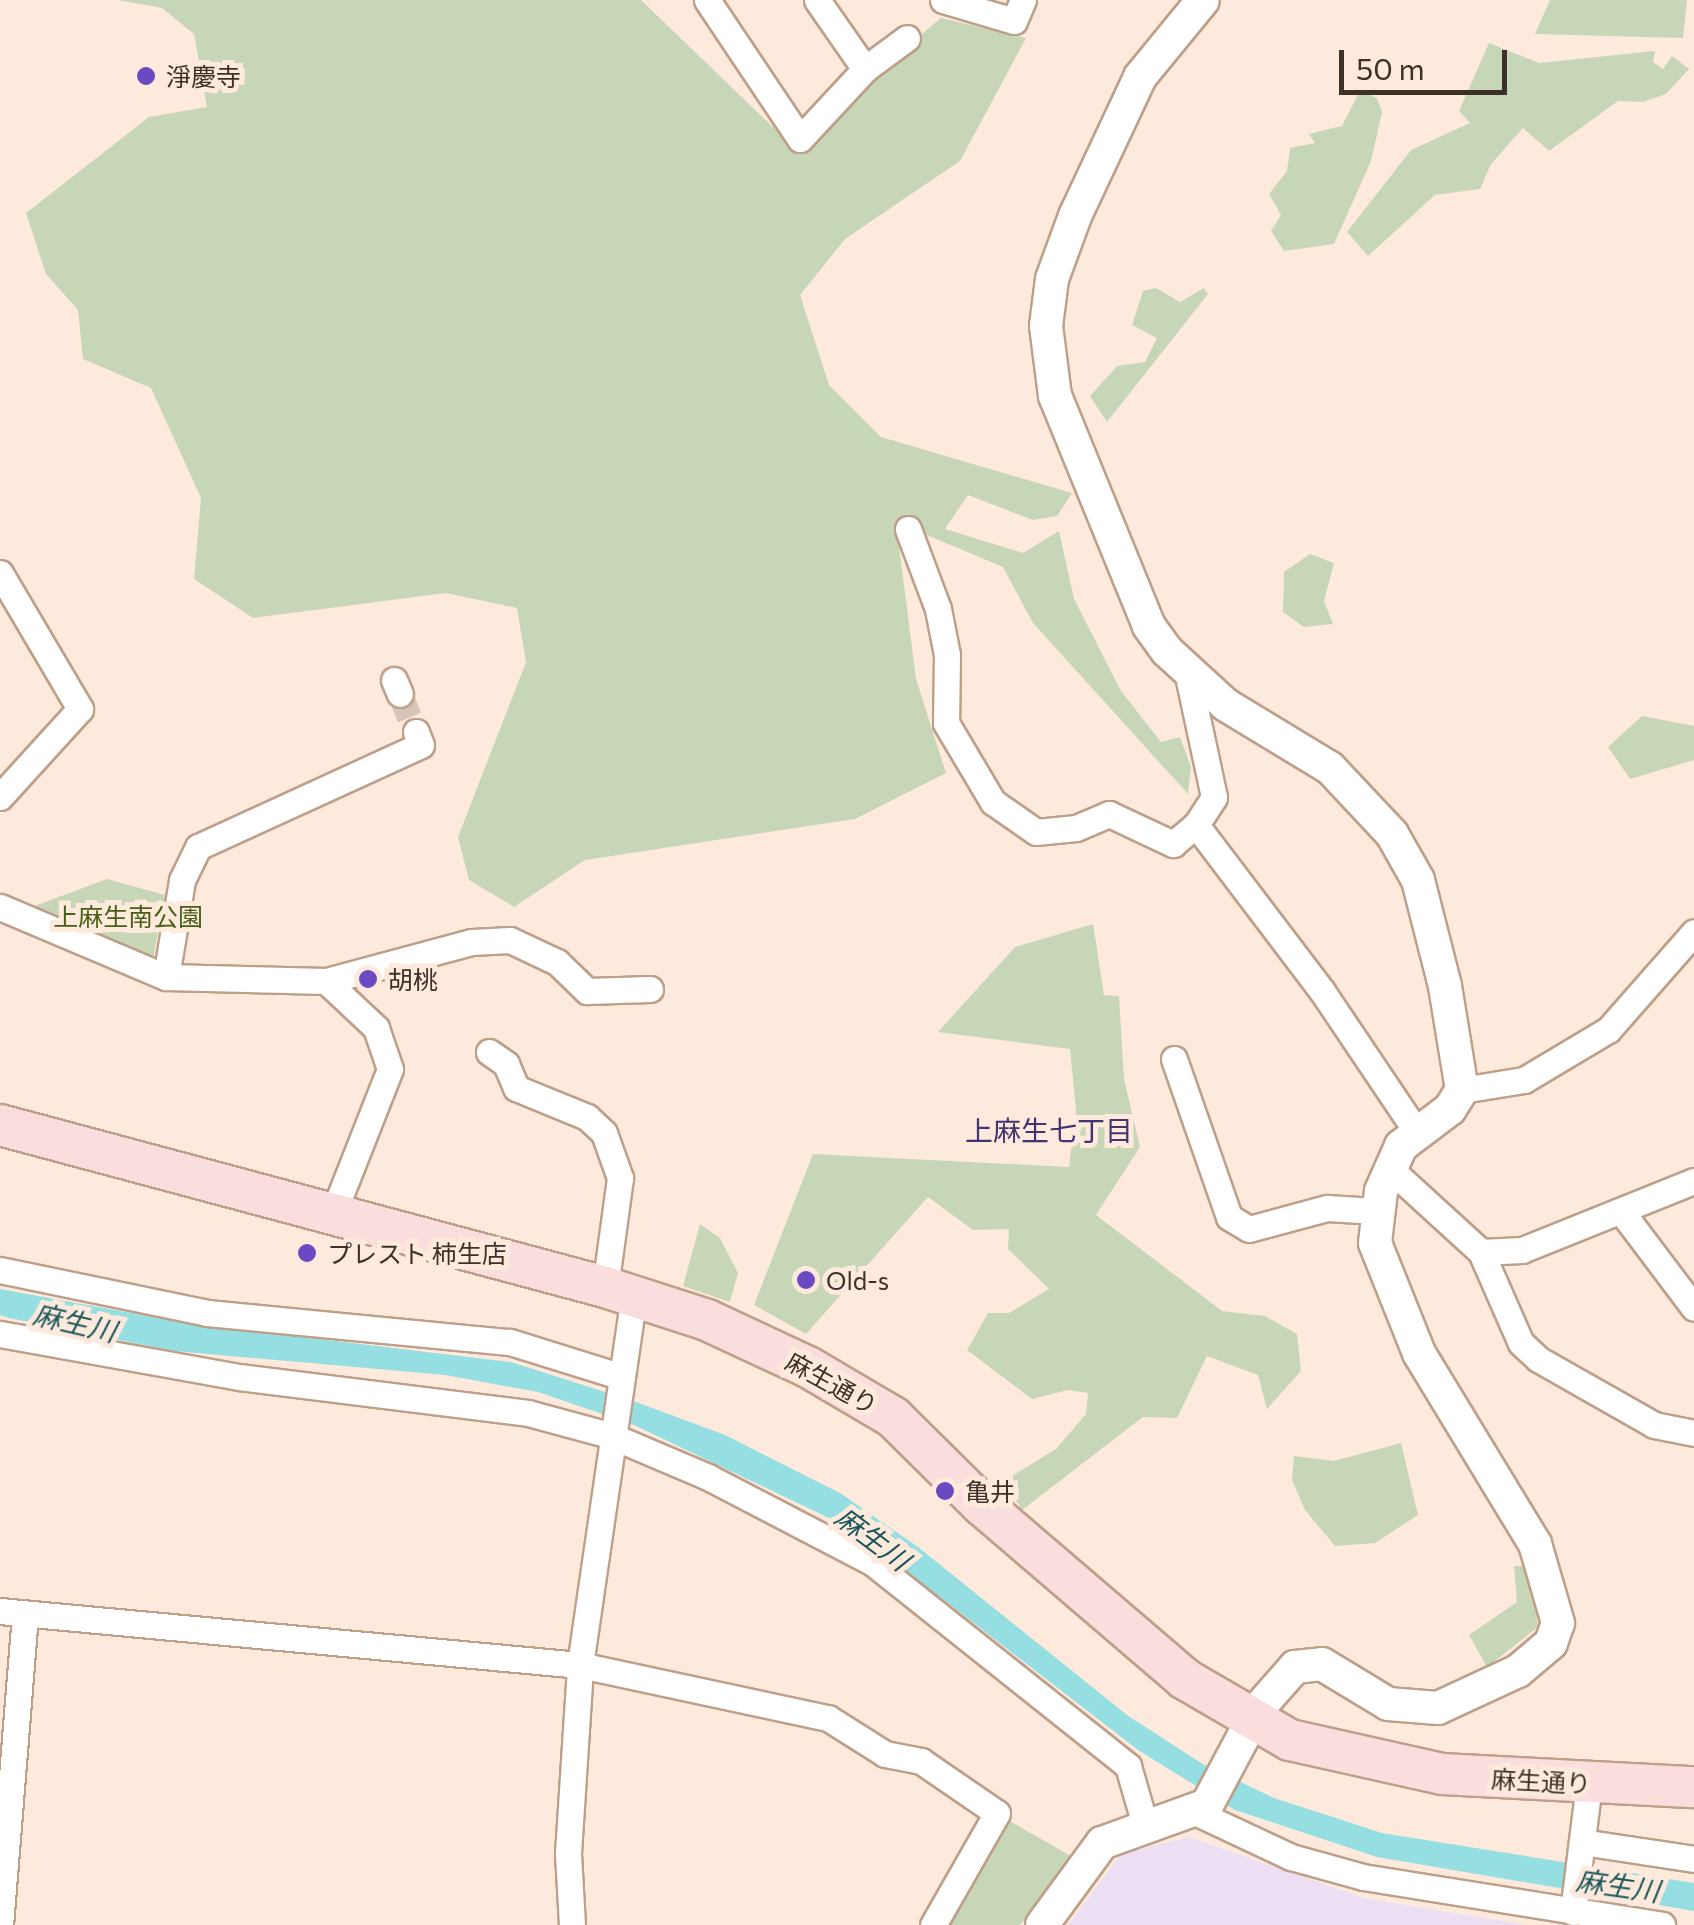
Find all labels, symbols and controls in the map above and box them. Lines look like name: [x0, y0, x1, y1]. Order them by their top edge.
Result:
scale bar: [1344, 30, 1512, 92]
text: 50 m: [1356, 49, 1425, 86]
place label: 淨慶寺: [166, 61, 241, 91]
marker: 淨慶寺: [135, 65, 157, 87]
park label: 上麻生南公園: [53, 901, 203, 931]
place label: 胡桃: [388, 964, 438, 994]
marker: 胡桃: [357, 968, 379, 990]
district label: 上麻生七丁目: [965, 1113, 1133, 1147]
place label: プレスト 柿生店: [327, 1238, 507, 1268]
marker: プレスト 柿生店: [296, 1242, 318, 1264]
place label: Old-s: [826, 1265, 889, 1295]
marker: Old-s: [795, 1269, 817, 1291]
water label: 麻生川: [30, 1296, 120, 1348]
street label: 麻生通り: [781, 1346, 883, 1420]
place label: 亀井: [965, 1476, 1015, 1506]
marker: 亀井: [934, 1480, 956, 1502]
water label: 麻生川: [829, 1499, 917, 1577]
street label: 麻生通り: [1490, 1763, 1592, 1799]
water label: 麻生川: [1574, 1863, 1662, 1907]

